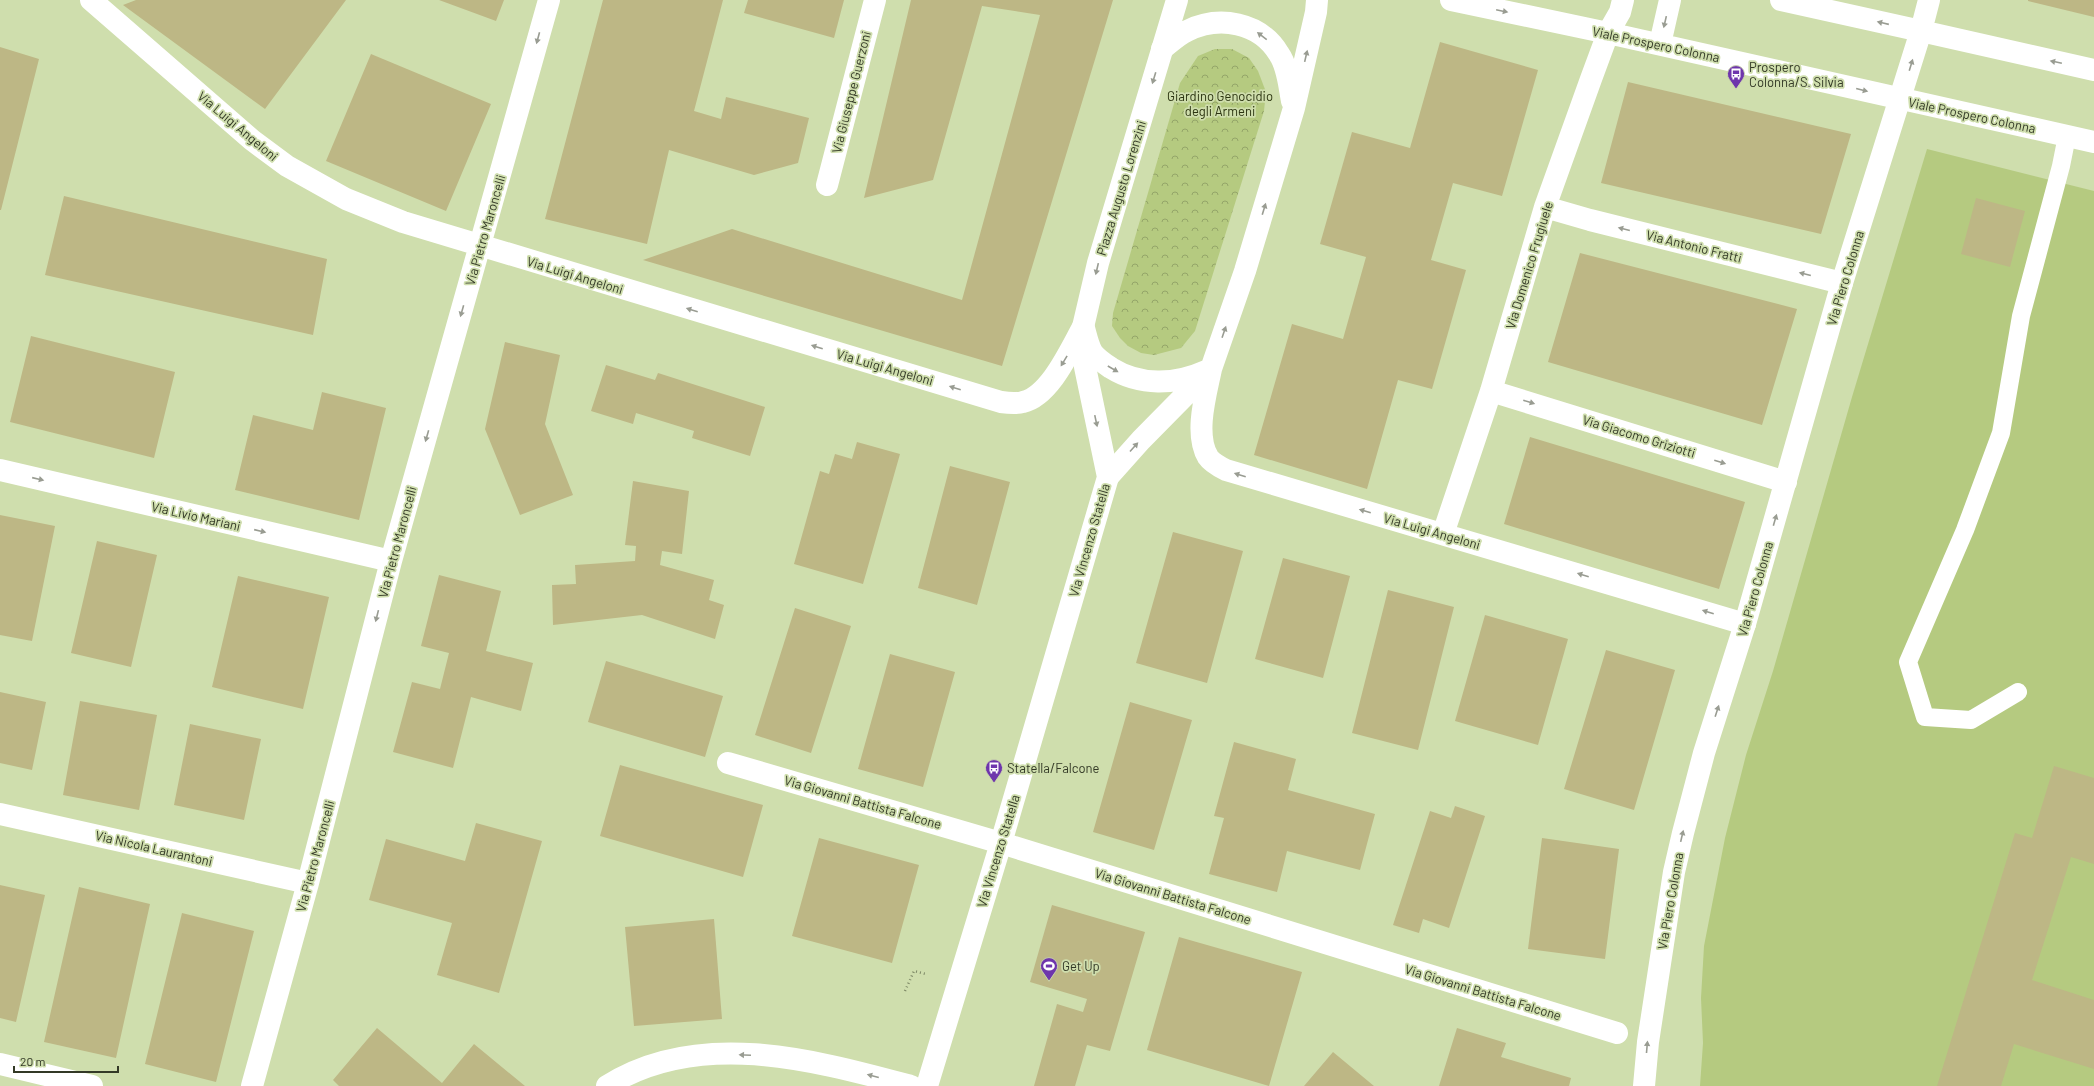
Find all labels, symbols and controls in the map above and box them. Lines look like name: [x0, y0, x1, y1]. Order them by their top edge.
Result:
one-way arrow: [1496, 8, 1509, 14]
one-way arrow: [1662, 16, 1668, 28]
one-way arrow: [1876, 19, 1889, 25]
street label: Viale Prospero Colonna: [1591, 23, 1721, 65]
street label: Via Giuseppe Guerzoni: [828, 29, 874, 155]
one-way arrow: [535, 32, 541, 44]
one-way arrow: [1257, 32, 1268, 40]
one-way arrow: [1303, 50, 1309, 62]
one-way arrow: [2050, 58, 2062, 64]
place label: Prospero Colonna/S. Silvia: [1749, 59, 1844, 90]
one-way arrow: [1908, 59, 1914, 71]
bus stop icon: Prospero Colonna/S. Silvia: [1726, 64, 1746, 89]
one-way arrow: [1151, 72, 1157, 84]
one-way arrow: [1856, 87, 1868, 93]
street label: Via Luigi Angeloni: [195, 88, 281, 164]
park label: Giardino Genocidio degli Armeni: [1167, 88, 1273, 119]
street label: Viale Prospero Colonna: [1907, 94, 2037, 136]
street label: Piazza Augusto Lorenzini: [1093, 119, 1149, 257]
street label: Via Pietro Maroncelli: [462, 173, 508, 287]
street label: Via Domenico Frugiuele: [1502, 199, 1556, 331]
one-way arrow: [1261, 202, 1267, 214]
one-way arrow: [1618, 225, 1630, 231]
street label: Via Antonio Fratti: [1644, 226, 1744, 266]
street label: Via Piero Colonna: [1823, 229, 1867, 327]
street label: Via Luigi Angeloni: [525, 253, 625, 297]
one-way arrow: [1094, 263, 1100, 275]
one-way arrow: [1798, 271, 1810, 277]
one-way arrow: [459, 306, 465, 318]
one-way arrow: [686, 307, 698, 313]
one-way arrow: [1221, 326, 1227, 338]
one-way arrow: [810, 344, 822, 350]
street label: Via Luigi Angeloni: [835, 346, 935, 388]
one-way arrow: [1060, 355, 1067, 367]
one-way arrow: [1107, 365, 1119, 372]
one-way arrow: [948, 385, 960, 391]
one-way arrow: [1523, 399, 1535, 405]
street label: Via Giacomo Griziotti: [1581, 411, 1697, 461]
one-way arrow: [1094, 415, 1100, 427]
one-way arrow: [424, 431, 430, 443]
one-way arrow: [1129, 442, 1138, 453]
one-way arrow: [1714, 459, 1726, 465]
one-way arrow: [1233, 472, 1245, 478]
one-way arrow: [32, 476, 44, 482]
street label: Via Vincenzo Statella: [1065, 481, 1113, 599]
street label: Via Pietro Maroncelli: [374, 485, 420, 599]
street label: Via Livio Mariani: [150, 498, 242, 534]
one-way arrow: [1358, 508, 1370, 514]
street label: Via Luigi Angeloni: [1382, 510, 1482, 552]
one-way arrow: [1772, 513, 1778, 525]
one-way arrow: [254, 528, 266, 534]
street label: Via Piero Colonna: [1734, 540, 1776, 638]
one-way arrow: [1577, 572, 1589, 578]
one-way arrow: [1702, 609, 1714, 615]
one-way arrow: [374, 610, 380, 622]
one-way arrow: [1715, 705, 1721, 717]
bus stop icon: Statella/Falcone: [984, 758, 1004, 783]
place label: Statella/Falcone: [1007, 760, 1100, 776]
street label: Via Giovanni Battista Falcone: [783, 772, 944, 832]
street label: Via Vincenzo Statella: [973, 793, 1023, 909]
street label: Via Pietro Maroncelli: [292, 799, 338, 913]
street label: Via Nicola Laurantoni: [94, 827, 214, 869]
one-way arrow: [1680, 830, 1686, 842]
street label: Via Piero Colonna: [1654, 851, 1686, 951]
street label: Via Giovanni Battista Falcone: [1093, 865, 1253, 927]
sports icon: Get Up: [1039, 956, 1059, 981]
place label: Get Up: [1062, 958, 1100, 974]
street label: Via Giovanni Battista Falcone: [1403, 961, 1563, 1023]
one-way arrow: [1644, 1041, 1651, 1053]
scale bar: [14, 1048, 118, 1074]
one-way arrow: [739, 1051, 751, 1058]
text: 20 m: [20, 1054, 46, 1068]
one-way arrow: [867, 1073, 879, 1079]

